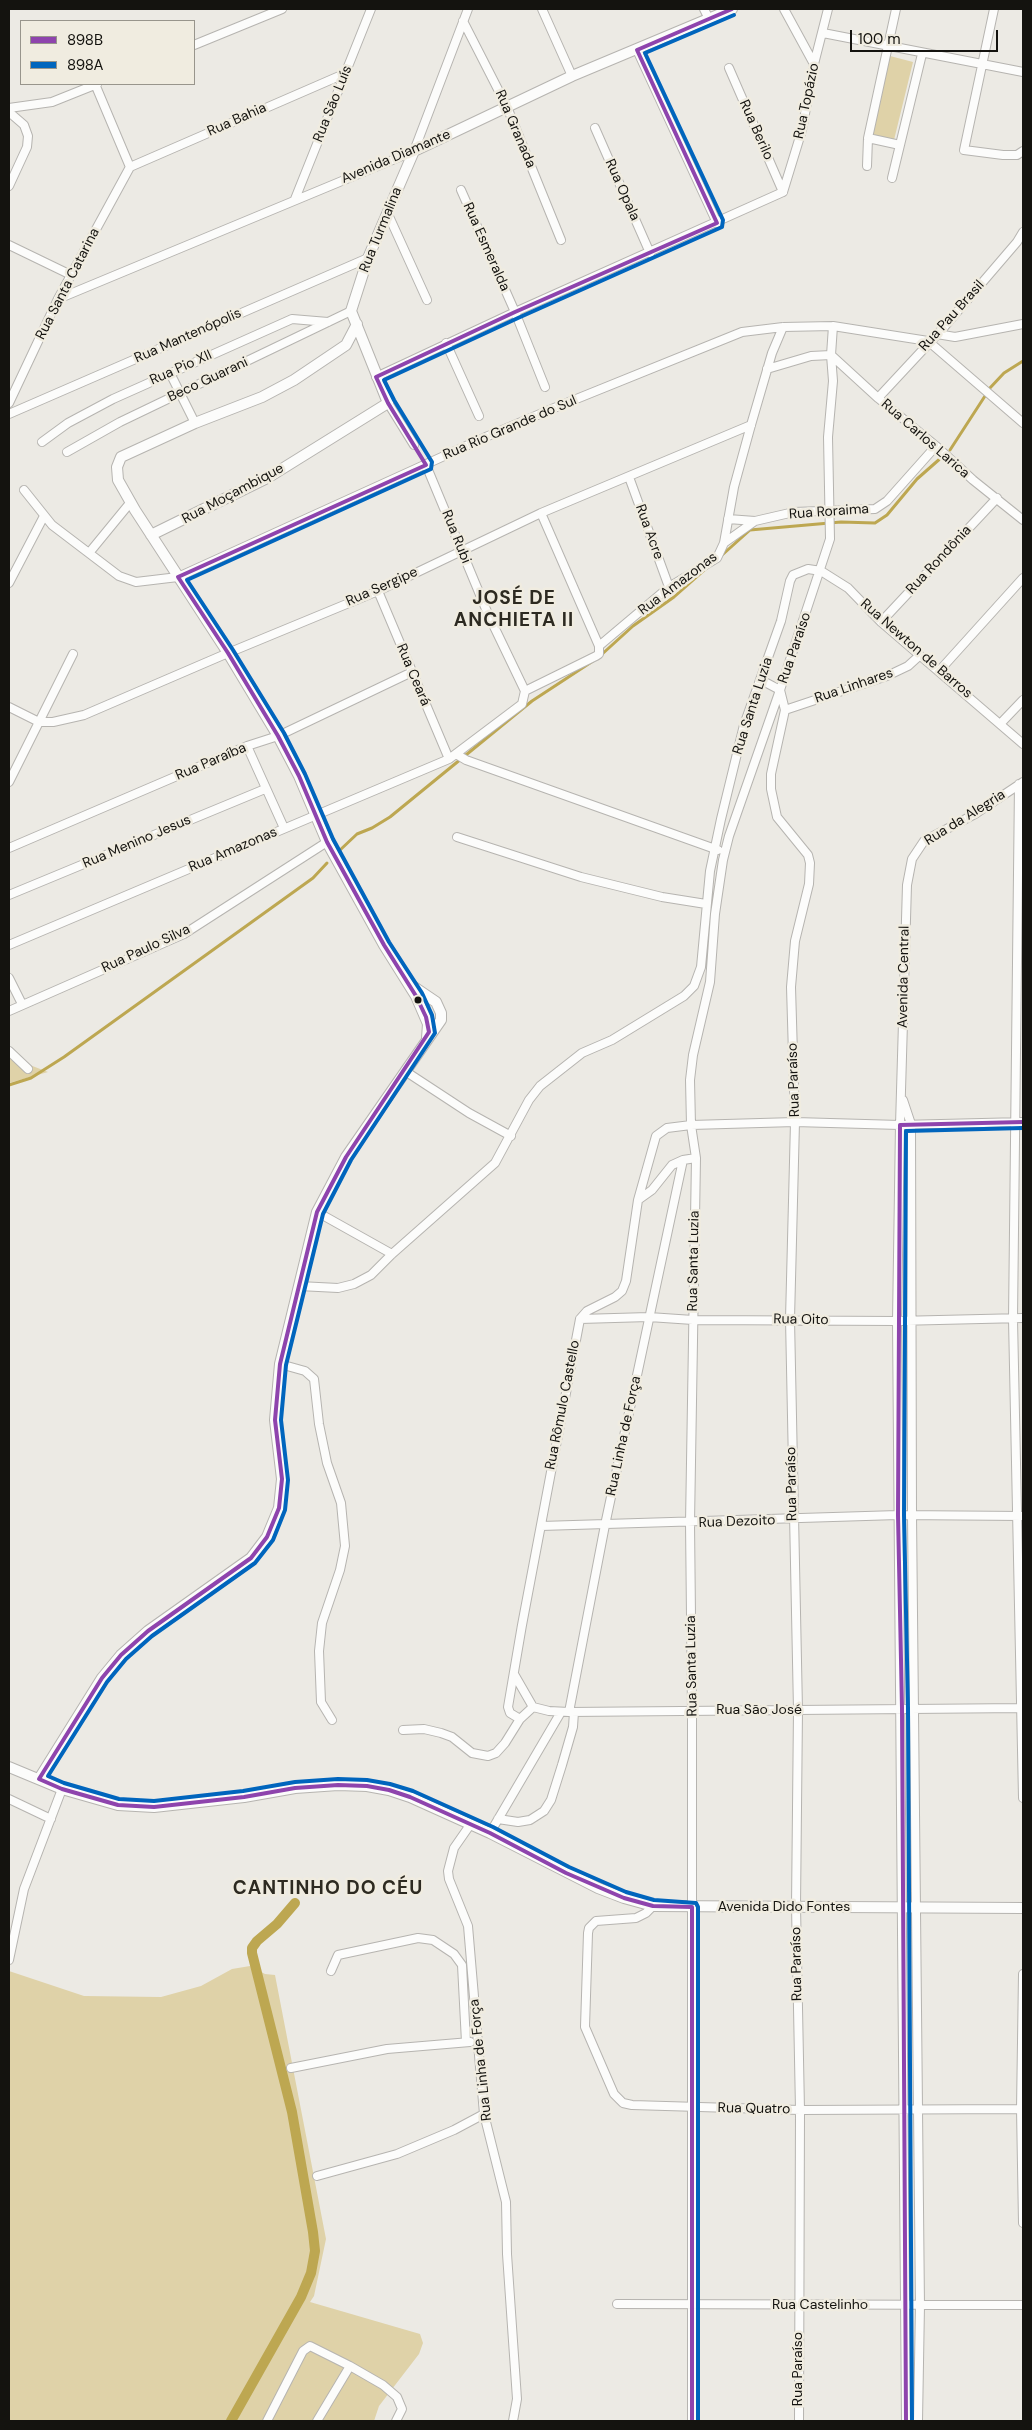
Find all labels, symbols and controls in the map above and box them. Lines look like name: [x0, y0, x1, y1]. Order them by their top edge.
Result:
legend: [20, 20, 195, 85]
scale bar: [852, 20, 1000, 52]
text: 100 m: [858, 29, 901, 49]
text: 898B: [67, 30, 103, 50]
text: 898A: [67, 55, 103, 75]
street label: Rua Topázio: [791, 62, 823, 140]
street label: Rua São Luís: [310, 63, 356, 145]
street label: Rua Granada: [491, 87, 539, 171]
street label: Rua Berilo: [735, 97, 777, 163]
street label: Rua Bahia: [205, 100, 269, 140]
street label: Avenida Diamante: [339, 126, 453, 188]
street label: Rua Opala: [601, 157, 643, 223]
street label: Rua Turmalina: [356, 185, 406, 275]
street label: Rua Esmeralda: [459, 200, 513, 294]
street label: Rua Santa Catarina: [33, 225, 103, 343]
street label: Rua Pau Brasil: [916, 277, 988, 355]
street label: Rua Mantenópolis: [132, 305, 244, 367]
street label: Rua Pio XII: [147, 347, 215, 389]
street label: Beco Guarani: [165, 354, 251, 406]
street label: Rua Rio Grande do Sul: [441, 392, 579, 464]
street label: Rua Carlos Larica: [877, 396, 973, 482]
street label: Rua Moçambique: [179, 460, 287, 528]
street label: Rua Roraima: [788, 501, 870, 523]
street label: Rua Acre: [631, 502, 667, 562]
street label: Rua Rubi: [438, 508, 474, 566]
street label: Rua Rondônia: [903, 522, 975, 598]
street label: Rua Amazonas: [635, 549, 721, 619]
street label: Rua Sergipe: [344, 564, 420, 610]
district label: JOSÉ DE ANCHIETA II: [452, 588, 576, 632]
street label: Rua Newton de Barros: [857, 596, 975, 702]
street label: Rua Paraíso: [775, 610, 815, 686]
street label: Rua Ceará: [392, 641, 434, 709]
street label: Rua Santa Luzia: [729, 655, 777, 757]
street label: Rua Linhares: [812, 665, 896, 707]
street label: Rua Paraíba: [173, 740, 249, 784]
street label: Rua da Alegria: [921, 786, 1009, 850]
street label: Rua Menino Jesus: [80, 812, 194, 872]
street label: Rua Amazonas: [186, 824, 280, 876]
street label: Rua Paulo Silva: [99, 921, 193, 977]
street label: Avenida Central: [895, 926, 913, 1028]
unlabelled marker: [413, 995, 423, 1005]
street label: Rua Paraíso: [784, 1043, 804, 1117]
street label: Rua Santa Luzia: [685, 1210, 703, 1312]
street label: Rua Oito: [773, 1311, 829, 1329]
street label: Rua Rômulo Castello: [542, 1339, 584, 1471]
street label: Rua Linha de Força: [603, 1374, 645, 1498]
street label: Rua Paraíso: [783, 1447, 801, 1521]
street label: Rua Dezoito: [698, 1512, 776, 1532]
street label: Rua Santa Luzia: [683, 1615, 701, 1717]
street label: Rua São José: [716, 1702, 802, 1718]
district label: CANTINHO DO CÉU: [231, 1878, 425, 1900]
street label: Avenida Dido Fontes: [718, 1899, 850, 1915]
street label: Rua Paraíso: [788, 1927, 806, 2001]
street label: Rua Linha de Força: [466, 1998, 496, 2122]
street label: Rua Quatro: [718, 2100, 790, 2118]
street label: Rua Castelinho: [772, 2297, 868, 2313]
street label: Rua Paraíso: [790, 2332, 806, 2406]

